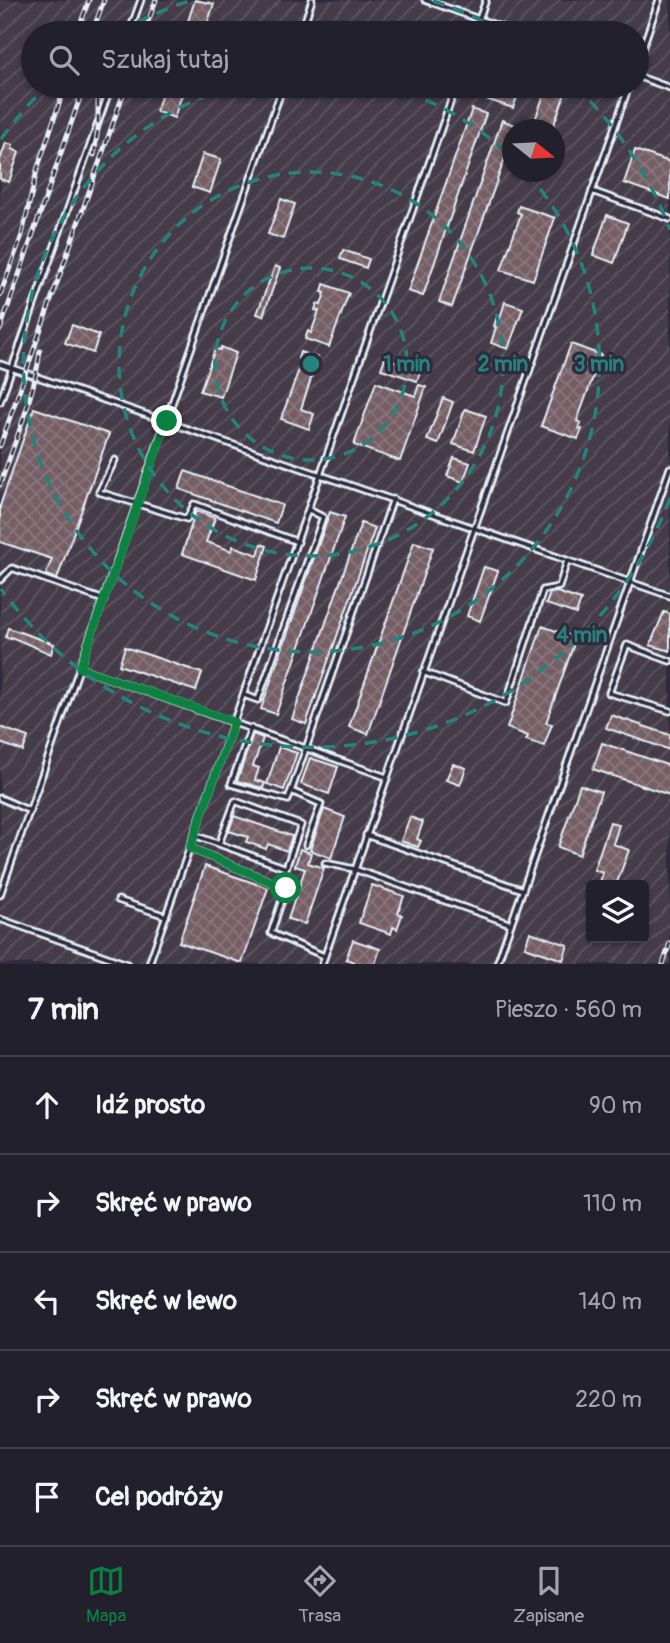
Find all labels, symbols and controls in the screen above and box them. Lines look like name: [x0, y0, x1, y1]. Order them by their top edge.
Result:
search box: [21, 21, 649, 98]
icon: search: [45, 41, 83, 79]
text: Szukaj tutaj: [101, 44, 229, 76]
north arrow: [502, 119, 565, 182]
text: 1 min: [384, 351, 431, 378]
text: 2 min: [478, 351, 528, 378]
text: 3 min: [574, 351, 624, 378]
centre of rings: [299, 352, 323, 376]
route end: [151, 405, 182, 436]
text: 4 min: [557, 622, 608, 649]
route start: [270, 872, 301, 903]
map controls: [586, 880, 649, 943]
button: layers: [586, 880, 649, 943]
text: 7 min: [28, 991, 99, 1028]
text: Pieszo · 560 m: [495, 995, 642, 1024]
icon: ahead: [28, 1086, 66, 1124]
text: Idź prosto: [95, 1089, 205, 1121]
text: 90 m: [589, 1091, 642, 1120]
icon: right: [28, 1184, 66, 1222]
text: Skręć w prawo: [95, 1187, 252, 1219]
text: 110 m: [583, 1189, 642, 1218]
icon: left: [28, 1282, 66, 1320]
text: Skręć w lewo: [95, 1285, 237, 1317]
text: 140 m: [579, 1287, 642, 1316]
icon: right: [28, 1380, 66, 1418]
text: Skręć w prawo: [95, 1383, 252, 1415]
text: 220 m: [575, 1385, 642, 1414]
icon: arrive: [28, 1478, 66, 1516]
text: Cel podróży: [95, 1481, 223, 1513]
tab: Mapa: [86, 1562, 126, 1628]
tab: Trasa: [298, 1562, 341, 1628]
tab: Zapisane: [513, 1562, 584, 1628]

